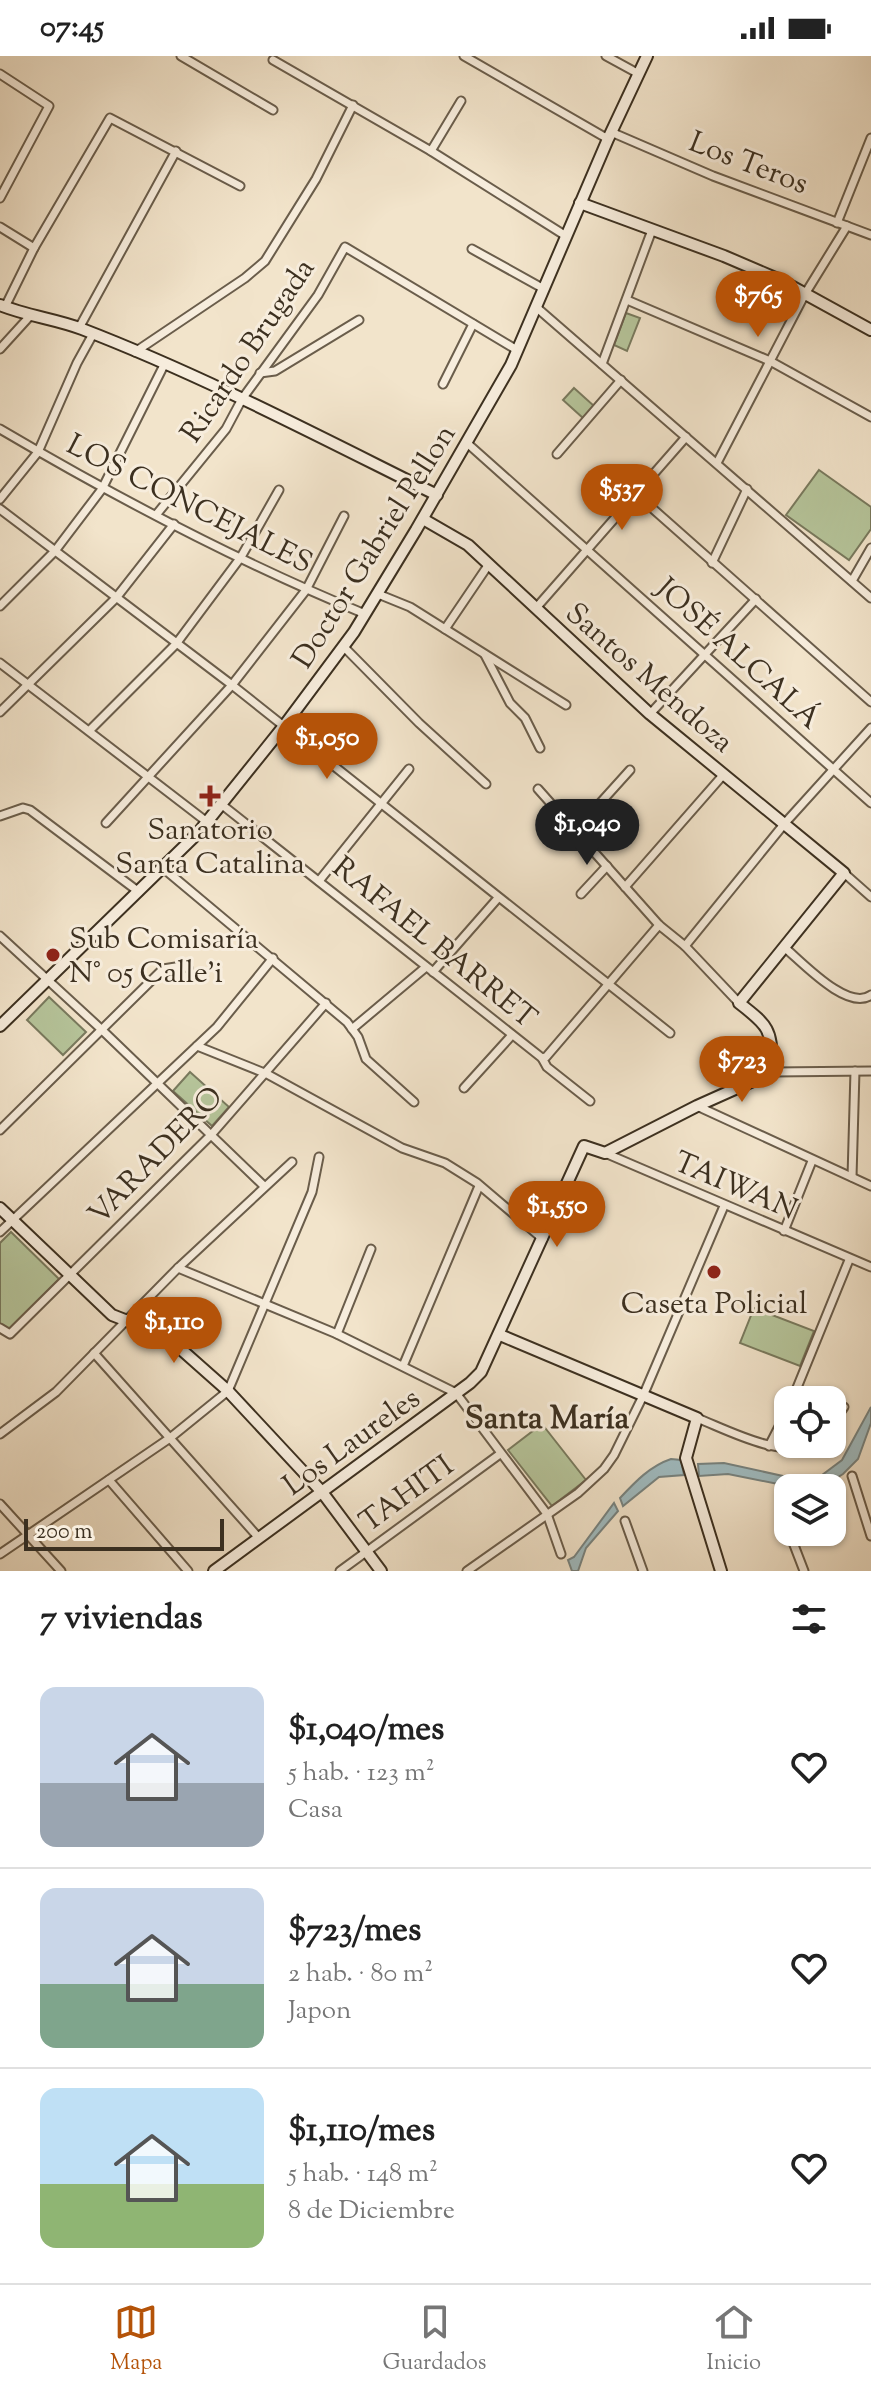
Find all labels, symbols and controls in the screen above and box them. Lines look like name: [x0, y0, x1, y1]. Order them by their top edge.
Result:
text: 07:45: [40, 7, 104, 50]
street label: Los Teros: [682, 122, 814, 207]
street label: Ricardo Brugada: [171, 251, 327, 452]
pin: $765: [711, 271, 805, 339]
text: $765: [734, 278, 782, 315]
street label: Doctor Gabriel Pellon: [283, 417, 468, 678]
street label: LOS CONCEJALES: [58, 425, 319, 586]
pin: $537: [575, 464, 669, 532]
text: $537: [599, 471, 645, 508]
street label: JOSÉ ALCALÁ: [644, 568, 829, 741]
street label: Santos Mendoza: [555, 594, 742, 764]
pin: $1,050: [262, 713, 392, 781]
text: $1,050: [295, 720, 359, 757]
marker: Sanatorio Santa Catalina: [199, 785, 221, 807]
pin: $1,040: [522, 799, 652, 867]
text: $1,040: [553, 806, 621, 843]
place label: Sanatorio Santa Catalina: [115, 810, 305, 887]
street label: RAFAEL BARRET: [322, 848, 545, 1040]
place label: Sub Comisaría N° 05 Calle'i: [69, 919, 259, 996]
marker: Sub Comisaría N° 05 Calle'i: [44, 946, 62, 964]
pin: $723: [695, 1036, 789, 1104]
text: $723: [717, 1043, 767, 1080]
street label: VARADERO: [79, 1078, 234, 1236]
street label: TAIWAN: [667, 1142, 803, 1232]
pin: $1,550: [492, 1181, 622, 1249]
text: $1,550: [526, 1188, 588, 1225]
marker: Caseta Policial: [705, 1263, 723, 1281]
place label: Caseta Policial: [621, 1284, 807, 1327]
pin: $1,110: [109, 1297, 239, 1365]
text: $1,110: [144, 1304, 204, 1341]
street label: Los Laureles: [275, 1378, 430, 1508]
map controls: [774, 1386, 846, 1546]
button: locate: [774, 1386, 846, 1458]
district label: Santa María: [465, 1397, 629, 1443]
street label: TAHITI: [351, 1446, 464, 1544]
button: layers: [774, 1474, 846, 1546]
scale bar: [24, 1515, 224, 1551]
text: 200 m: [36, 1517, 92, 1549]
text: 7 viviendas: [40, 1595, 203, 1644]
icon: filters: [787, 1597, 831, 1641]
text: $1,040/mes: [288, 1706, 444, 1755]
icon: home: [104, 1719, 200, 1815]
icon: heart: [787, 1745, 831, 1789]
text: 5 hab. · 123 m²: [288, 1755, 434, 1792]
text: Casa: [288, 1792, 343, 1829]
text: $723/mes: [288, 1907, 421, 1956]
icon: home: [104, 1920, 200, 2016]
icon: heart: [787, 1946, 831, 1990]
text: 2 hab. · 80 m²: [288, 1956, 433, 1993]
text: Japon: [288, 1993, 351, 2030]
text: $1,110/mes: [288, 2107, 435, 2156]
icon: home: [104, 2120, 200, 2216]
icon: heart: [787, 2146, 831, 2190]
text: 5 hab. · 148 m²: [288, 2156, 438, 2193]
text: 8 de Diciembre: [288, 2193, 455, 2230]
tab: Mapa: [110, 2300, 163, 2380]
tab: Guardados: [383, 2300, 486, 2380]
tab: Inicio: [707, 2300, 761, 2380]

